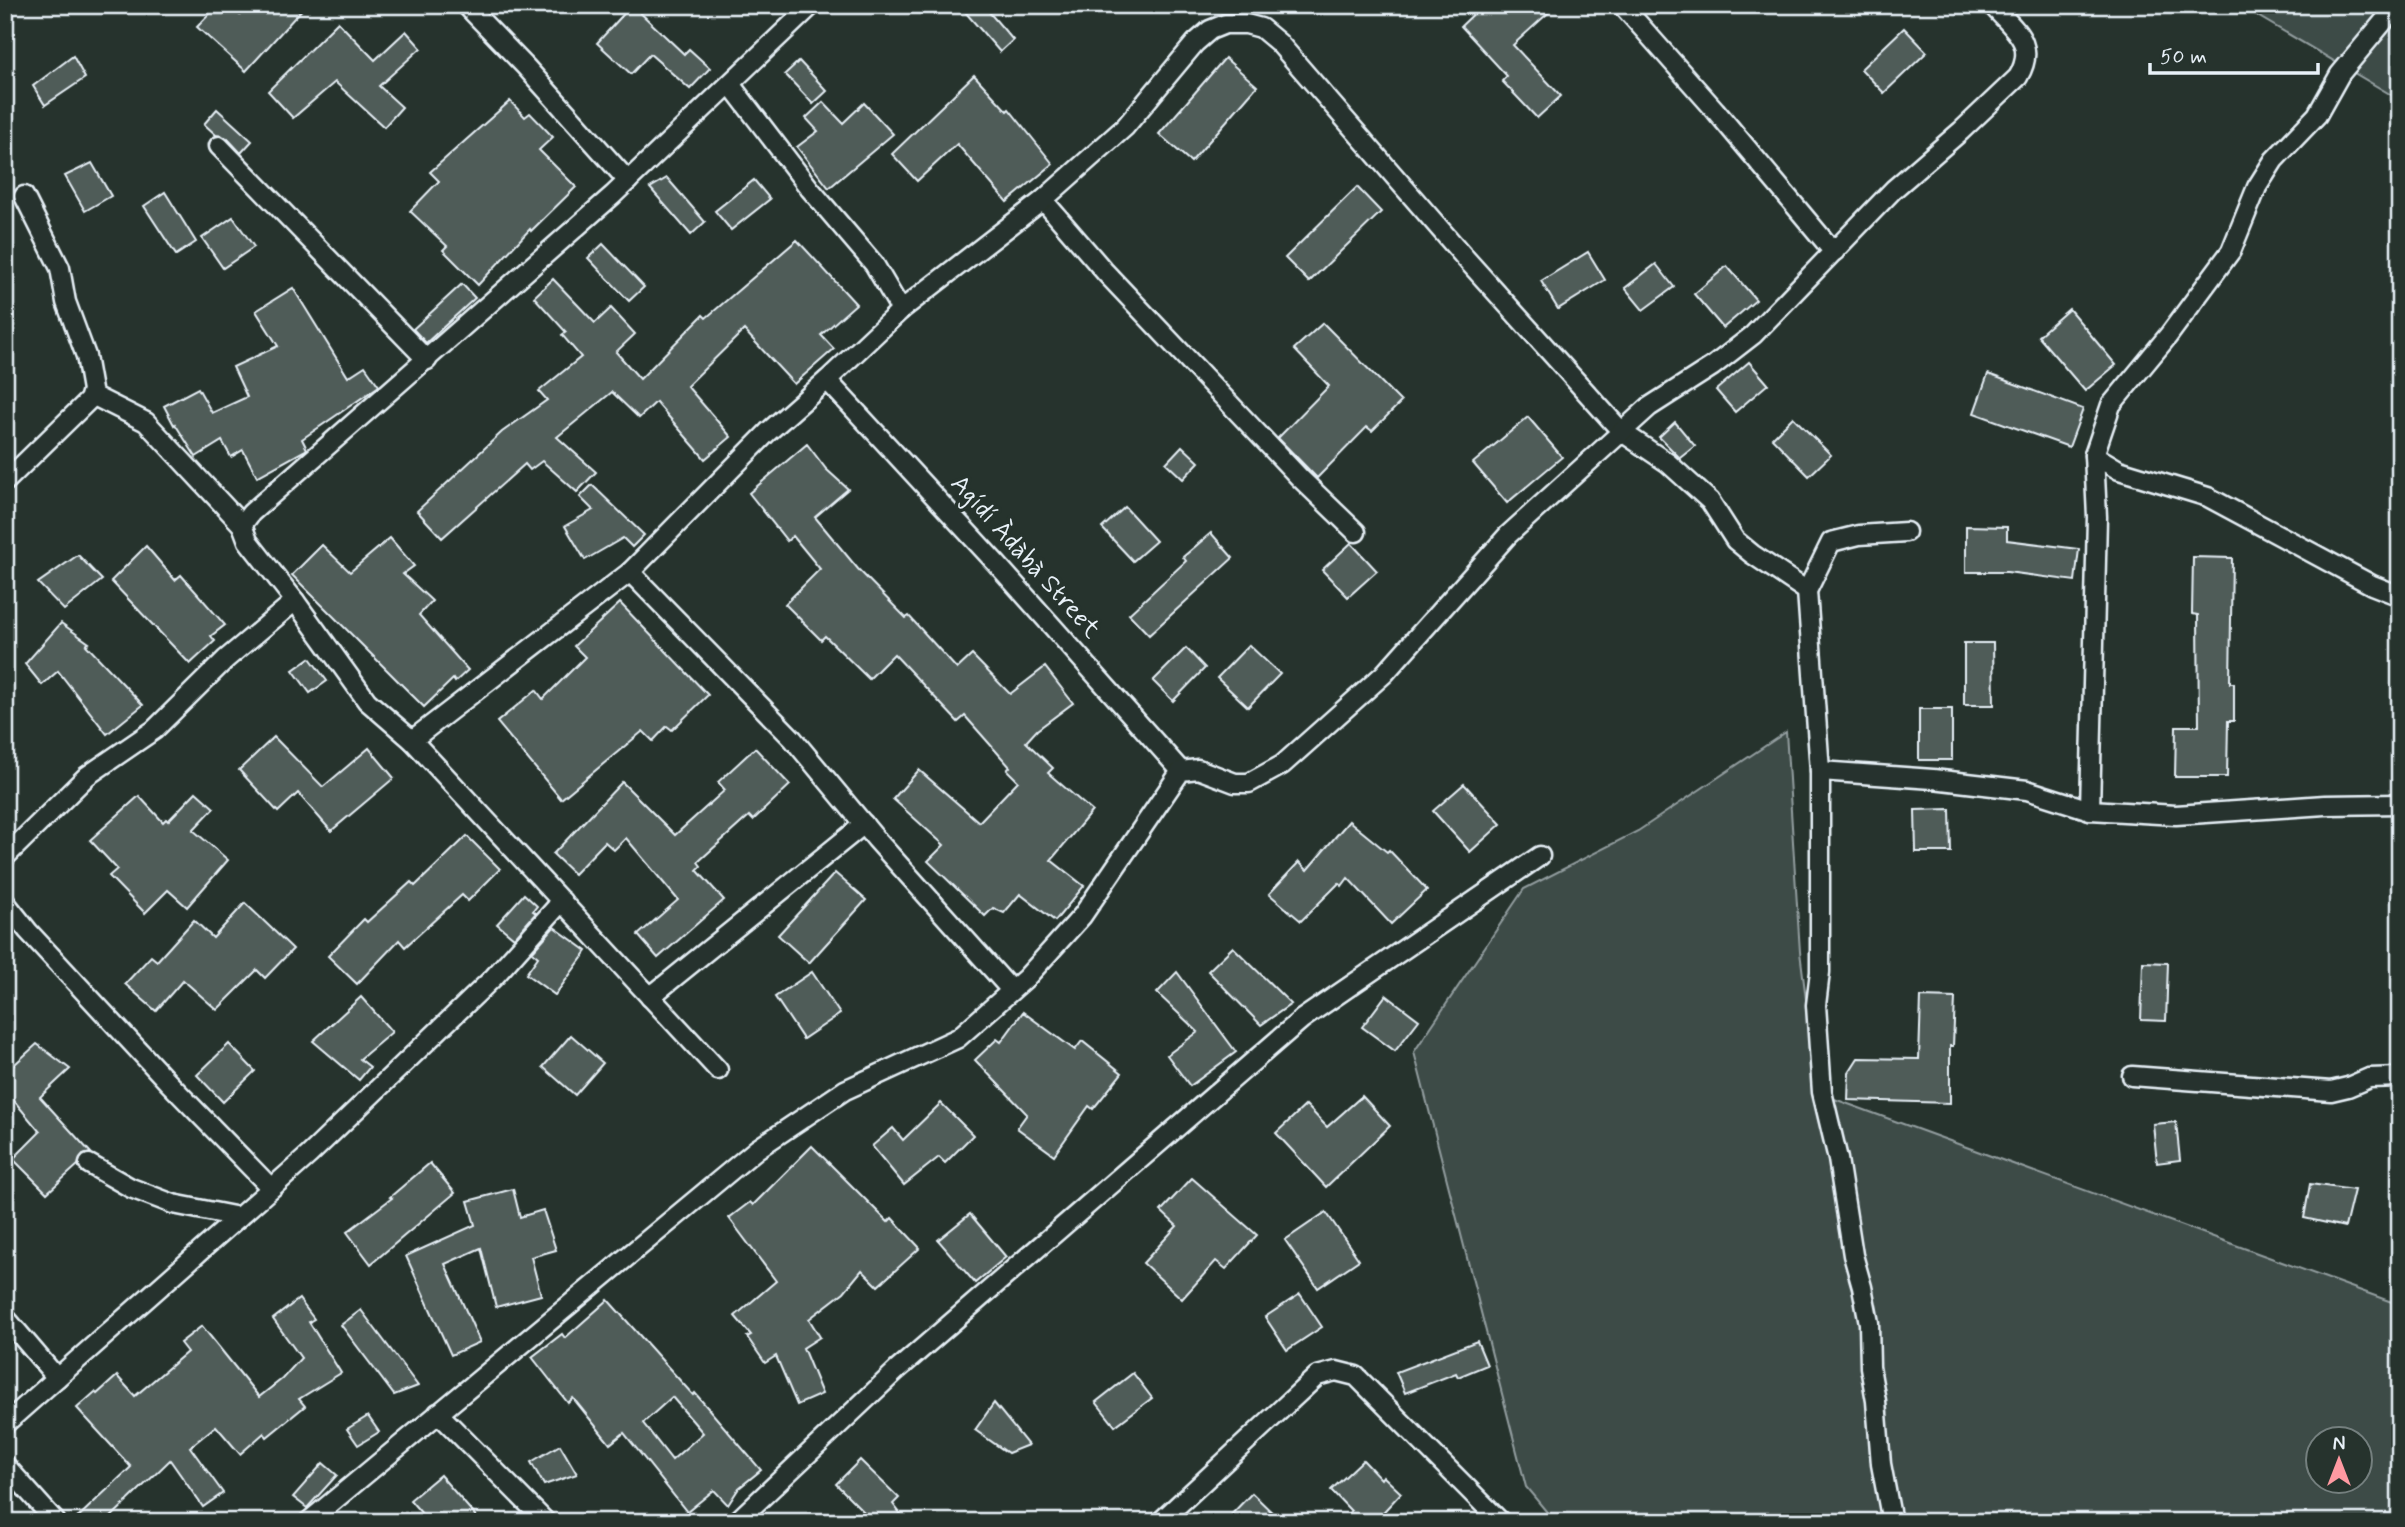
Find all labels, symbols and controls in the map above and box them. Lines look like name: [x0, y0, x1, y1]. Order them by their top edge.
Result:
scale bar: [2150, 32, 2318, 76]
text: 50 m: [2160, 43, 2207, 71]
street label: Agídí Àdàbà Street: [942, 468, 1108, 646]
north arrow: [2304, 1426, 2374, 1496]
text: N: [2333, 1432, 2345, 1457]

